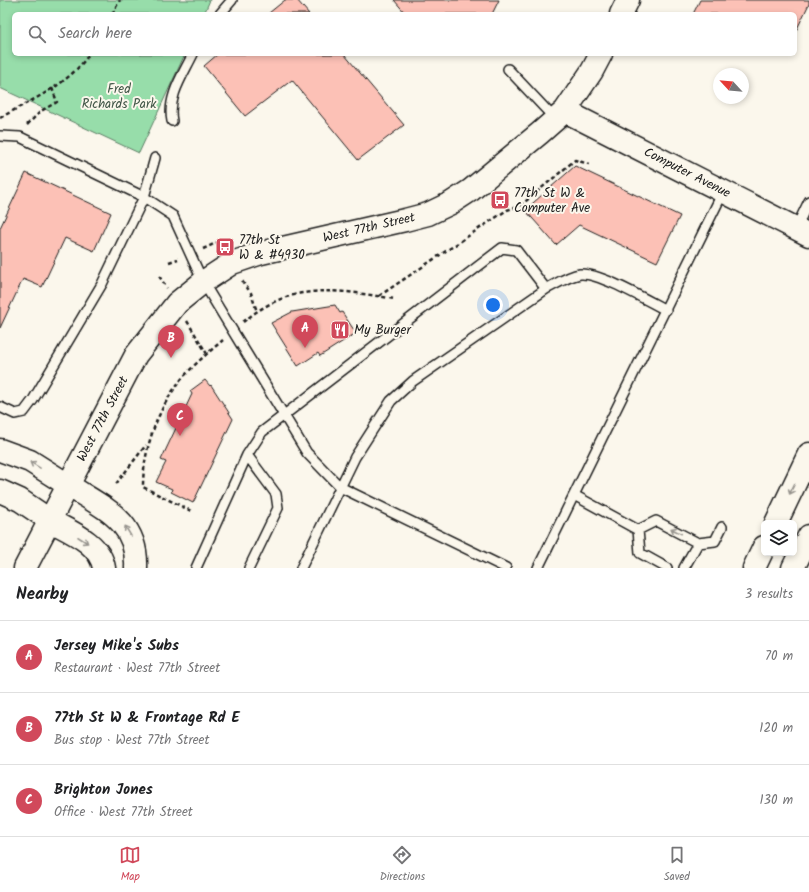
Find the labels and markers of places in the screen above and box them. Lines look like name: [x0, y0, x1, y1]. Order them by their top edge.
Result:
place label: 77th St W & Computer Ave: [514, 183, 590, 219]
bus stop icon: 77th St W & Computer Ave: [489, 189, 511, 211]
place label: 77th St W & #4930: [239, 230, 305, 266]
bus stop icon: 77th St W & #4930: [214, 236, 236, 258]
pin: A: [292, 315, 318, 348]
restaurant icon: My Burger: [329, 319, 351, 341]
place label: My Burger: [354, 320, 411, 341]
pin: B: [158, 325, 184, 358]
pin: C: [167, 403, 193, 436]

